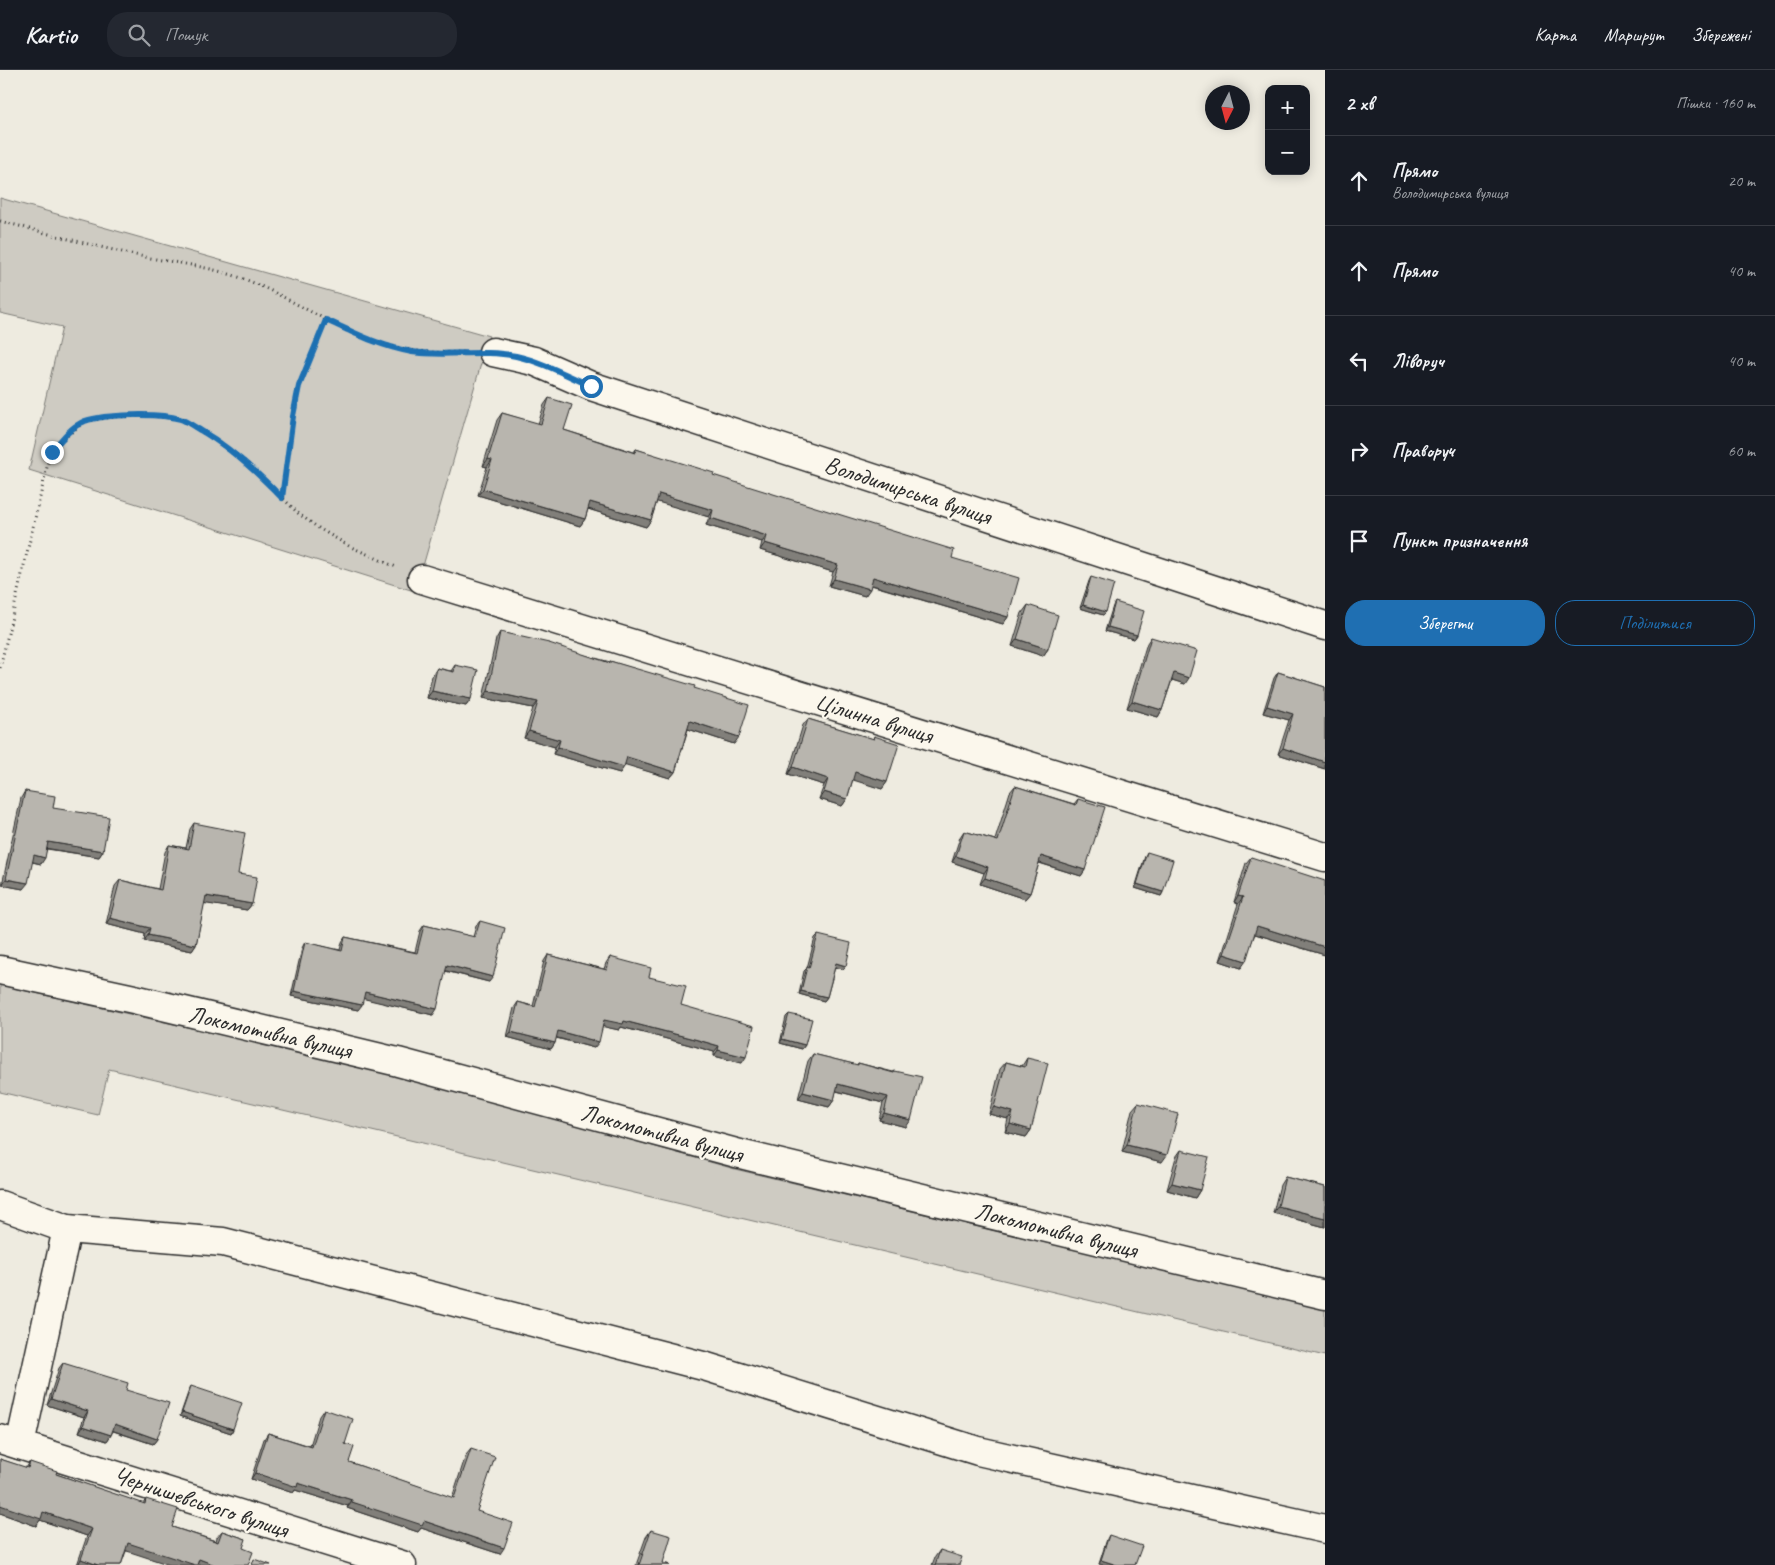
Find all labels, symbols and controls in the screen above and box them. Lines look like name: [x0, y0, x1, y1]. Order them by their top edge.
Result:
search box: [107, 12, 457, 57]
text: Kartio: [25, 20, 77, 50]
icon: search: [125, 21, 153, 49]
text: Пошук: [165, 23, 207, 47]
text: Карта: [1535, 24, 1576, 46]
text: Маршрут: [1604, 24, 1663, 46]
text: Збережені: [1691, 24, 1750, 46]
north arrow: [1205, 85, 1250, 130]
map controls: [1265, 85, 1310, 175]
button: +: [1265, 85, 1310, 130]
text: 2 хв: [1345, 90, 1374, 116]
text: Пішки · 160 m: [1676, 93, 1755, 113]
button: −: [1265, 130, 1310, 175]
text: Прямо: [1392, 159, 1437, 183]
icon: ahead: [1345, 167, 1373, 195]
text: 20 m: [1728, 171, 1755, 191]
text: Володимирська вулиця: [1392, 183, 1508, 203]
icon: ahead: [1345, 257, 1373, 285]
text: Прямо: [1392, 259, 1437, 283]
text: 40 m: [1728, 261, 1755, 281]
icon: left: [1345, 347, 1373, 375]
text: Ліворуч: [1392, 349, 1444, 373]
text: 40 m: [1728, 351, 1755, 371]
route start: [580, 375, 603, 398]
icon: right: [1345, 437, 1373, 465]
text: Праворуч: [1392, 439, 1454, 463]
route end: [41, 441, 64, 464]
text: 60 m: [1728, 441, 1755, 461]
street label: Володимирська вулиця: [821, 449, 997, 532]
icon: arrive: [1345, 527, 1373, 555]
text: Пункт призначення: [1392, 529, 1527, 553]
button: Зберегти: [1345, 600, 1545, 646]
button: Поділитися: [1555, 600, 1755, 646]
street label: Цілинна вулиця: [812, 686, 938, 750]
street label: Локомотивна вулиця: [186, 999, 356, 1066]
street label: Локомотивна вулиця: [578, 1097, 748, 1169]
street label: Локомотивна вулиця: [972, 1195, 1142, 1265]
street label: Чернишевського вулиця: [110, 1460, 293, 1545]

